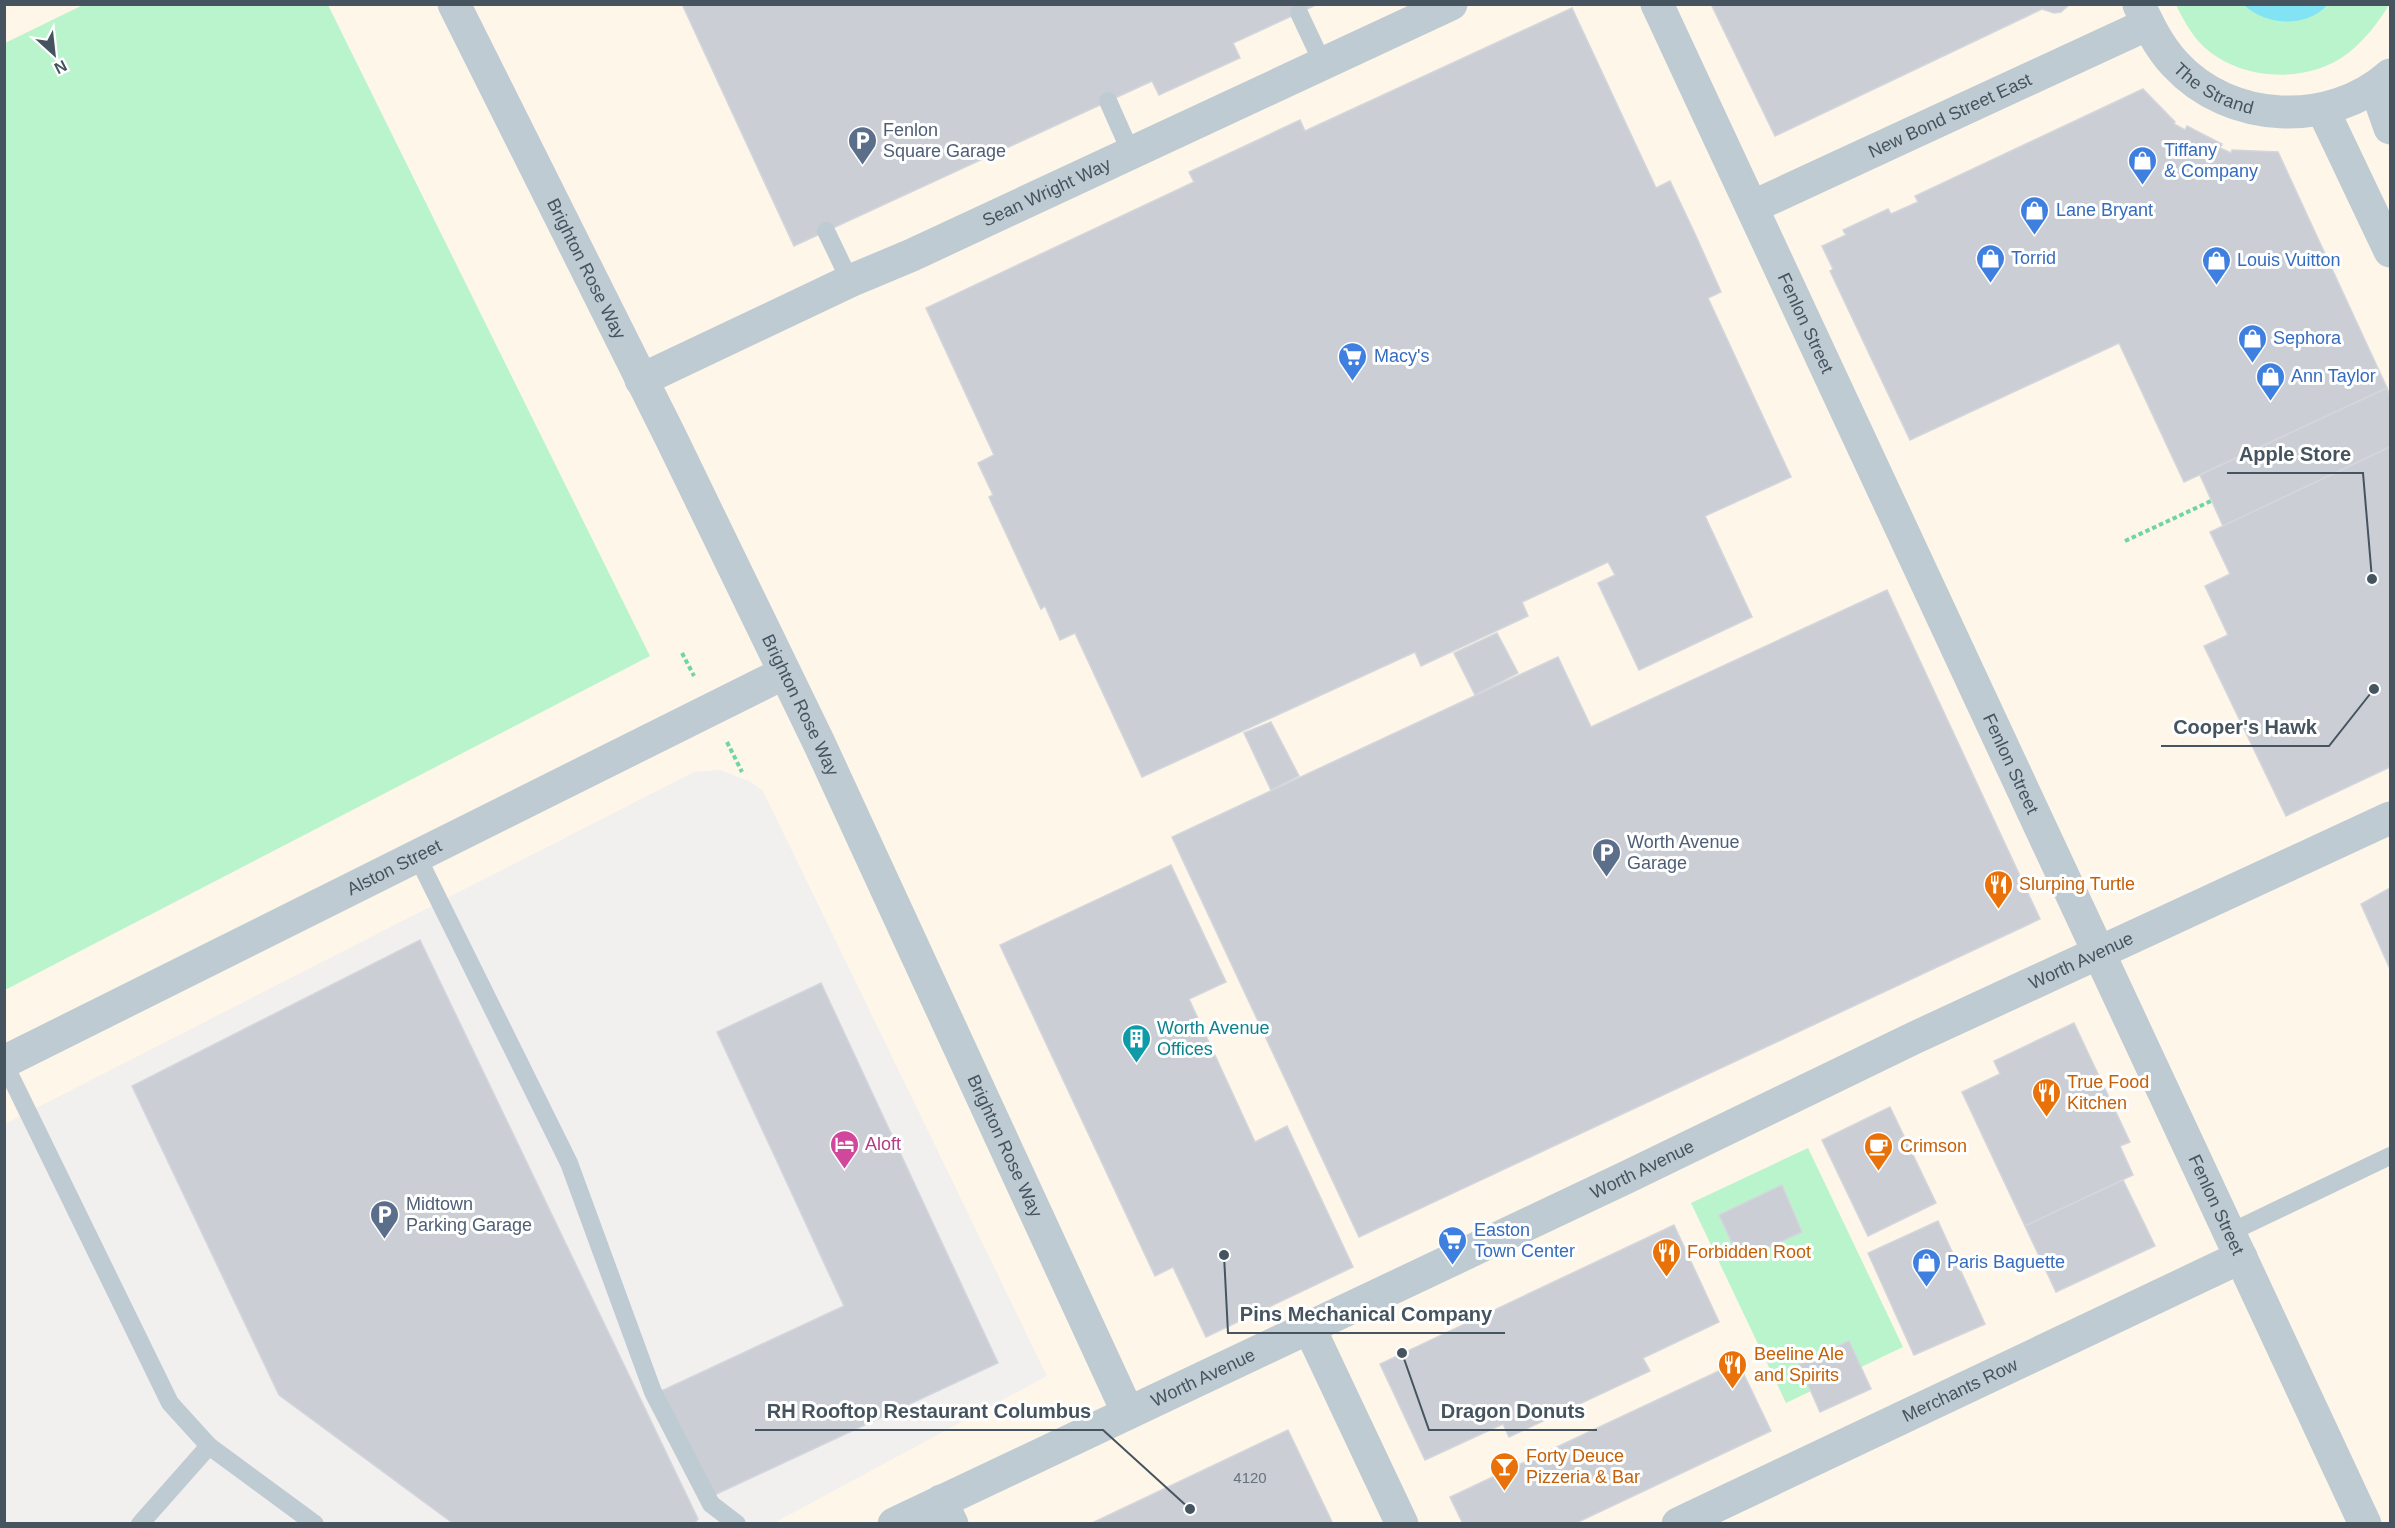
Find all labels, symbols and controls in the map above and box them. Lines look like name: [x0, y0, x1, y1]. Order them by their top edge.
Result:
north arrow: [24, 24, 84, 84]
text: N: [52, 57, 70, 77]
street label: The Strand: [2169, 58, 2256, 118]
street label: New Bond Street East: [1865, 69, 2035, 162]
place label: Fenlon Square Garage: [883, 120, 1006, 161]
parking icon: Fenlon Square Garage: [846, 124, 878, 166]
place label: Tiffany & Company: [2164, 140, 2258, 181]
shop icon: Tiffany & Company: [2127, 144, 2159, 186]
street label: Sean Wright Way: [979, 154, 1114, 231]
shop icon: Lane Bryant: [2019, 194, 2051, 236]
street label: Brighton Rose Way: [543, 195, 630, 342]
place label: Lane Bryant: [2056, 200, 2153, 220]
shop icon: Torrid: [1974, 242, 2006, 284]
shop icon: Louis Vuitton: [2200, 244, 2232, 286]
place label: Torrid: [2011, 248, 2056, 268]
place label: Louis Vuitton: [2237, 250, 2340, 270]
street label: Fenlon Street: [1774, 270, 1837, 376]
shop icon: Sephora: [2236, 322, 2268, 364]
place label: Sephora: [2273, 328, 2342, 348]
supermarket icon: Macy's: [1337, 340, 1369, 382]
place label: Macy's: [1374, 346, 1429, 366]
shop icon: Ann Taylor: [2254, 360, 2286, 402]
place label: Ann Taylor: [2291, 366, 2376, 386]
callout: Apple Store: [2227, 435, 2363, 473]
text: Apple Store: [2239, 443, 2351, 465]
street label: Brighton Rose Way: [758, 631, 843, 779]
callout: Cooper's Hawk: [2161, 708, 2329, 746]
street label: Fenlon Street: [1979, 710, 2043, 817]
text: Cooper's Hawk: [2173, 716, 2318, 738]
place label: Worth Avenue Garage: [1627, 832, 1739, 873]
street label: Alston Street: [344, 835, 445, 899]
parking icon: Worth Avenue Garage: [1590, 836, 1622, 878]
restaurant icon: Slurping Turtle: [1982, 868, 2014, 910]
place label: Slurping Turtle: [2019, 874, 2135, 894]
street label: Worth Avenue: [2026, 928, 2136, 993]
place label: Worth Avenue Offices: [1157, 1018, 1269, 1059]
building icon: Worth Avenue Offices: [1120, 1022, 1152, 1064]
street label: Brighton Rose Way: [963, 1072, 1046, 1220]
place label: True Food Kitchen: [2067, 1072, 2149, 1113]
restaurant icon: True Food Kitchen: [2030, 1076, 2062, 1118]
hotel icon: Aloft: [828, 1128, 860, 1170]
cafe icon: Crimson: [1863, 1130, 1895, 1172]
place label: Aloft: [865, 1134, 901, 1154]
street label: Worth Avenue: [1587, 1136, 1697, 1203]
place label: Crimson: [1900, 1136, 1967, 1156]
street label: Fenlon Street: [2184, 1152, 2248, 1258]
place label: Midtown Parking Garage: [406, 1194, 532, 1235]
parking icon: Midtown Parking Garage: [369, 1198, 401, 1240]
place label: Easton Town Center: [1474, 1220, 1575, 1261]
supermarket icon: Easton Town Center: [1437, 1224, 1469, 1266]
restaurant icon: Forbidden Root: [1650, 1236, 1682, 1278]
place label: Forbidden Root: [1687, 1242, 1811, 1262]
shop icon: Paris Baguette: [1910, 1246, 1942, 1288]
place label: Paris Baguette: [1947, 1252, 2065, 1272]
callout: Pins Mechanical Company: [1228, 1295, 1505, 1333]
text: Pins Mechanical Company: [1240, 1303, 1493, 1325]
place label: Beeline Ale and Spirits: [1754, 1344, 1844, 1385]
street label: Worth Avenue: [1148, 1345, 1258, 1411]
restaurant icon: Beeline Ale and Spirits: [1717, 1348, 1749, 1390]
street label: Merchants Row: [1899, 1354, 2022, 1426]
callout: RH Rooftop Restaurant Columbus: [755, 1392, 1103, 1430]
callout: Dragon Donuts: [1429, 1392, 1597, 1430]
text: RH Rooftop Restaurant Columbus: [767, 1400, 1091, 1422]
text: Dragon Donuts: [1441, 1400, 1585, 1422]
place label: Forty Deuce Pizzeria & Bar: [1526, 1446, 1640, 1487]
bar icon: Forty Deuce Pizzeria & Bar: [1489, 1450, 1521, 1492]
house number: 4120: [1233, 1469, 1267, 1486]

